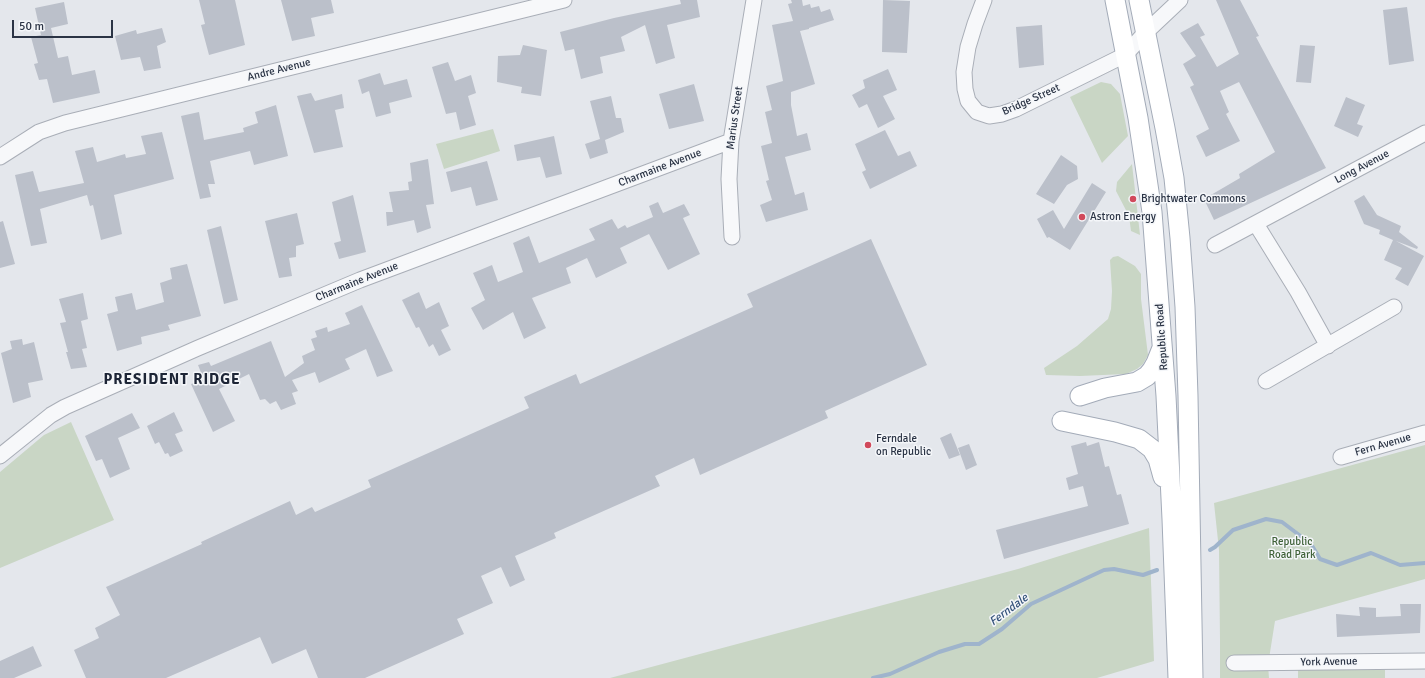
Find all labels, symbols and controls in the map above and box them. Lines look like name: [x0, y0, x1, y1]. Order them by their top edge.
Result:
scale bar: [14, 12, 115, 38]
text: 50 m: [19, 19, 44, 34]
street label: Andre Avenue: [246, 56, 312, 84]
street label: Bridge Street: [1000, 81, 1062, 119]
street label: Marius Street: [724, 86, 746, 150]
street label: Charmaine Avenue: [617, 146, 703, 190]
street label: Long Avenue: [1332, 147, 1392, 187]
place label: Brightwater Commons: [1141, 192, 1246, 206]
marker: Brightwater Commons: [1128, 194, 1138, 204]
place label: Astron Energy: [1090, 210, 1156, 224]
marker: Astron Energy: [1077, 212, 1087, 222]
street label: Charmaine Avenue: [314, 259, 400, 305]
street label: Republic Road: [1153, 303, 1171, 371]
district label: PRESIDENT RIDGE: [103, 371, 241, 389]
street label: Fern Avenue: [1353, 431, 1413, 459]
place label: Ferndale on Republic: [876, 432, 931, 458]
marker: Ferndale on Republic: [863, 440, 873, 450]
park label: Republic Road Park: [1268, 535, 1316, 561]
water label: Ferndale: [987, 591, 1031, 629]
street label: York Avenue: [1300, 655, 1358, 669]

